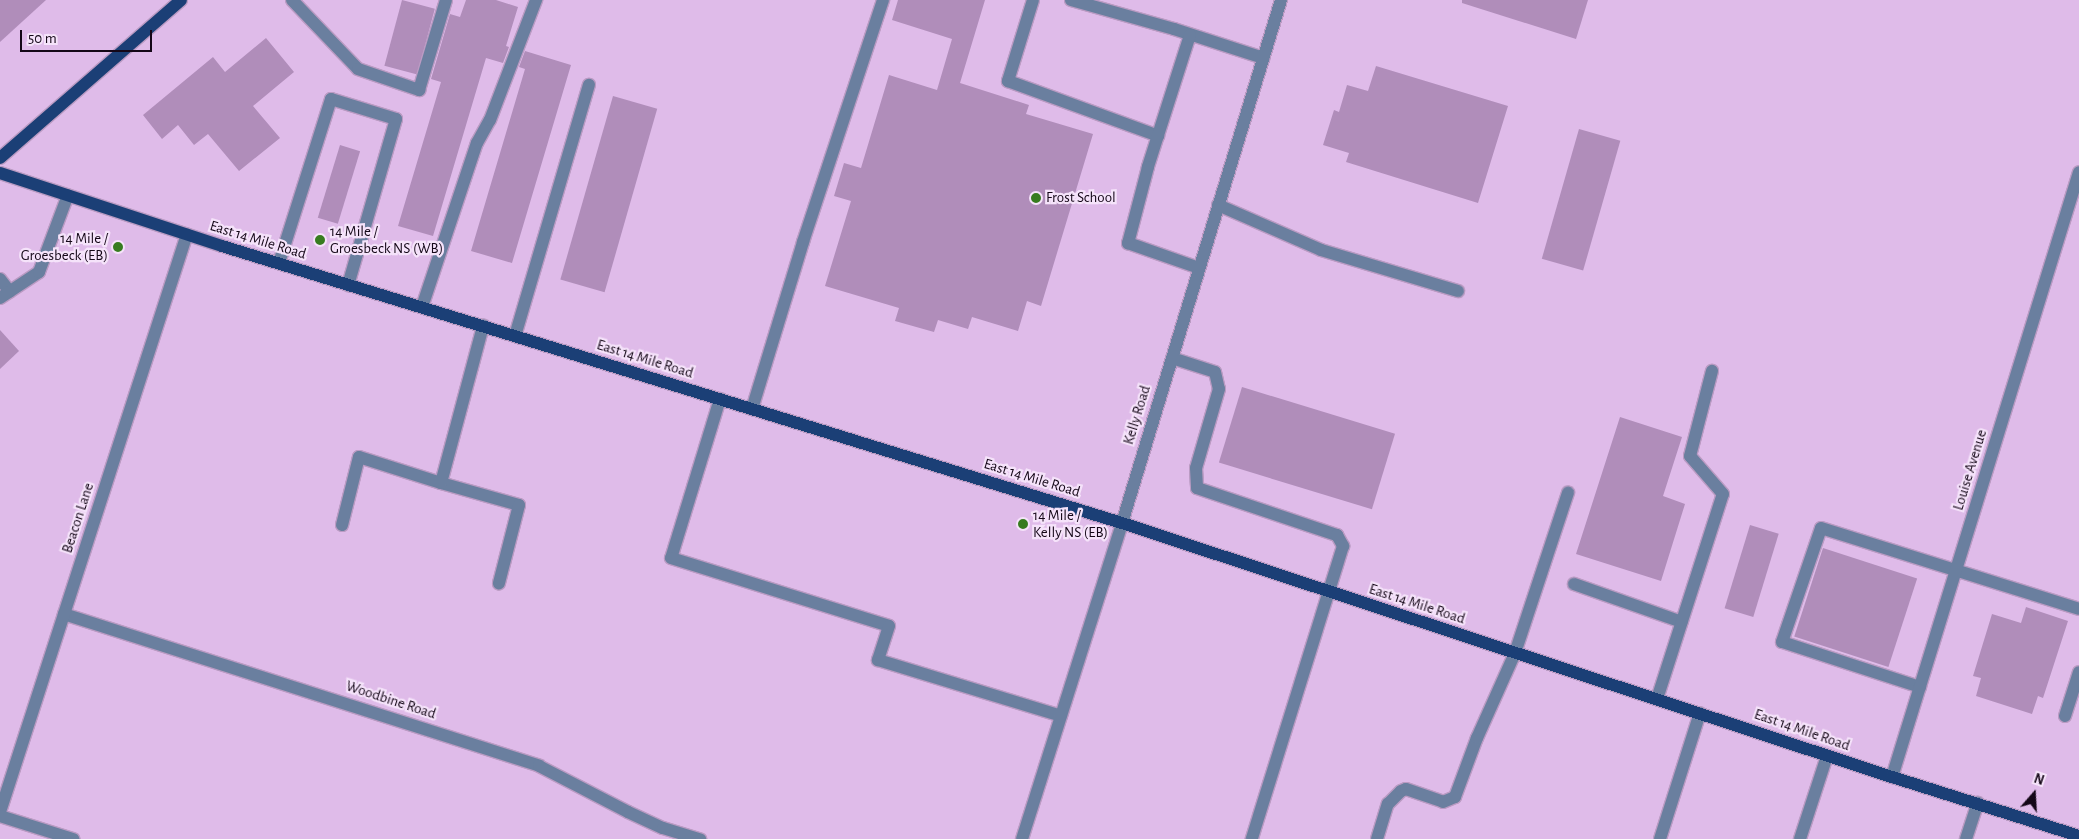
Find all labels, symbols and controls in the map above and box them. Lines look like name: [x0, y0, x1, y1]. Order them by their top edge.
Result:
scale bar: [22, 20, 155, 52]
text: 50 m: [28, 31, 57, 46]
place label: Frost School: [1046, 189, 1116, 207]
marker: Frost School: [1030, 192, 1042, 204]
street label: East 14 Mile Road: [208, 217, 308, 263]
place label: 14 Mile / Groesbeck NS (WB): [330, 222, 443, 257]
place label: 14 Mile / Groesbeck (EB): [21, 229, 108, 264]
marker: 14 Mile / Groesbeck NS (WB): [314, 234, 326, 246]
marker: 14 Mile / Groesbeck (EB): [112, 241, 124, 253]
street label: East 14 Mile Road: [595, 336, 695, 382]
street label: Kelly Road: [1119, 383, 1155, 447]
street label: Louise Avenue: [1949, 428, 1991, 512]
street label: East 14 Mile Road: [982, 455, 1082, 501]
street label: Beacon Lane: [58, 481, 98, 555]
place label: 14 Mile / Kelly NS (EB): [1033, 506, 1108, 541]
marker: 14 Mile / Kelly NS (EB): [1017, 518, 1029, 530]
street label: East 14 Mile Road: [1367, 580, 1467, 628]
street label: Woodbine Road: [344, 677, 438, 723]
street label: East 14 Mile Road: [1752, 705, 1852, 755]
north arrow: [2009, 769, 2059, 819]
text: N: [2032, 772, 2046, 788]

